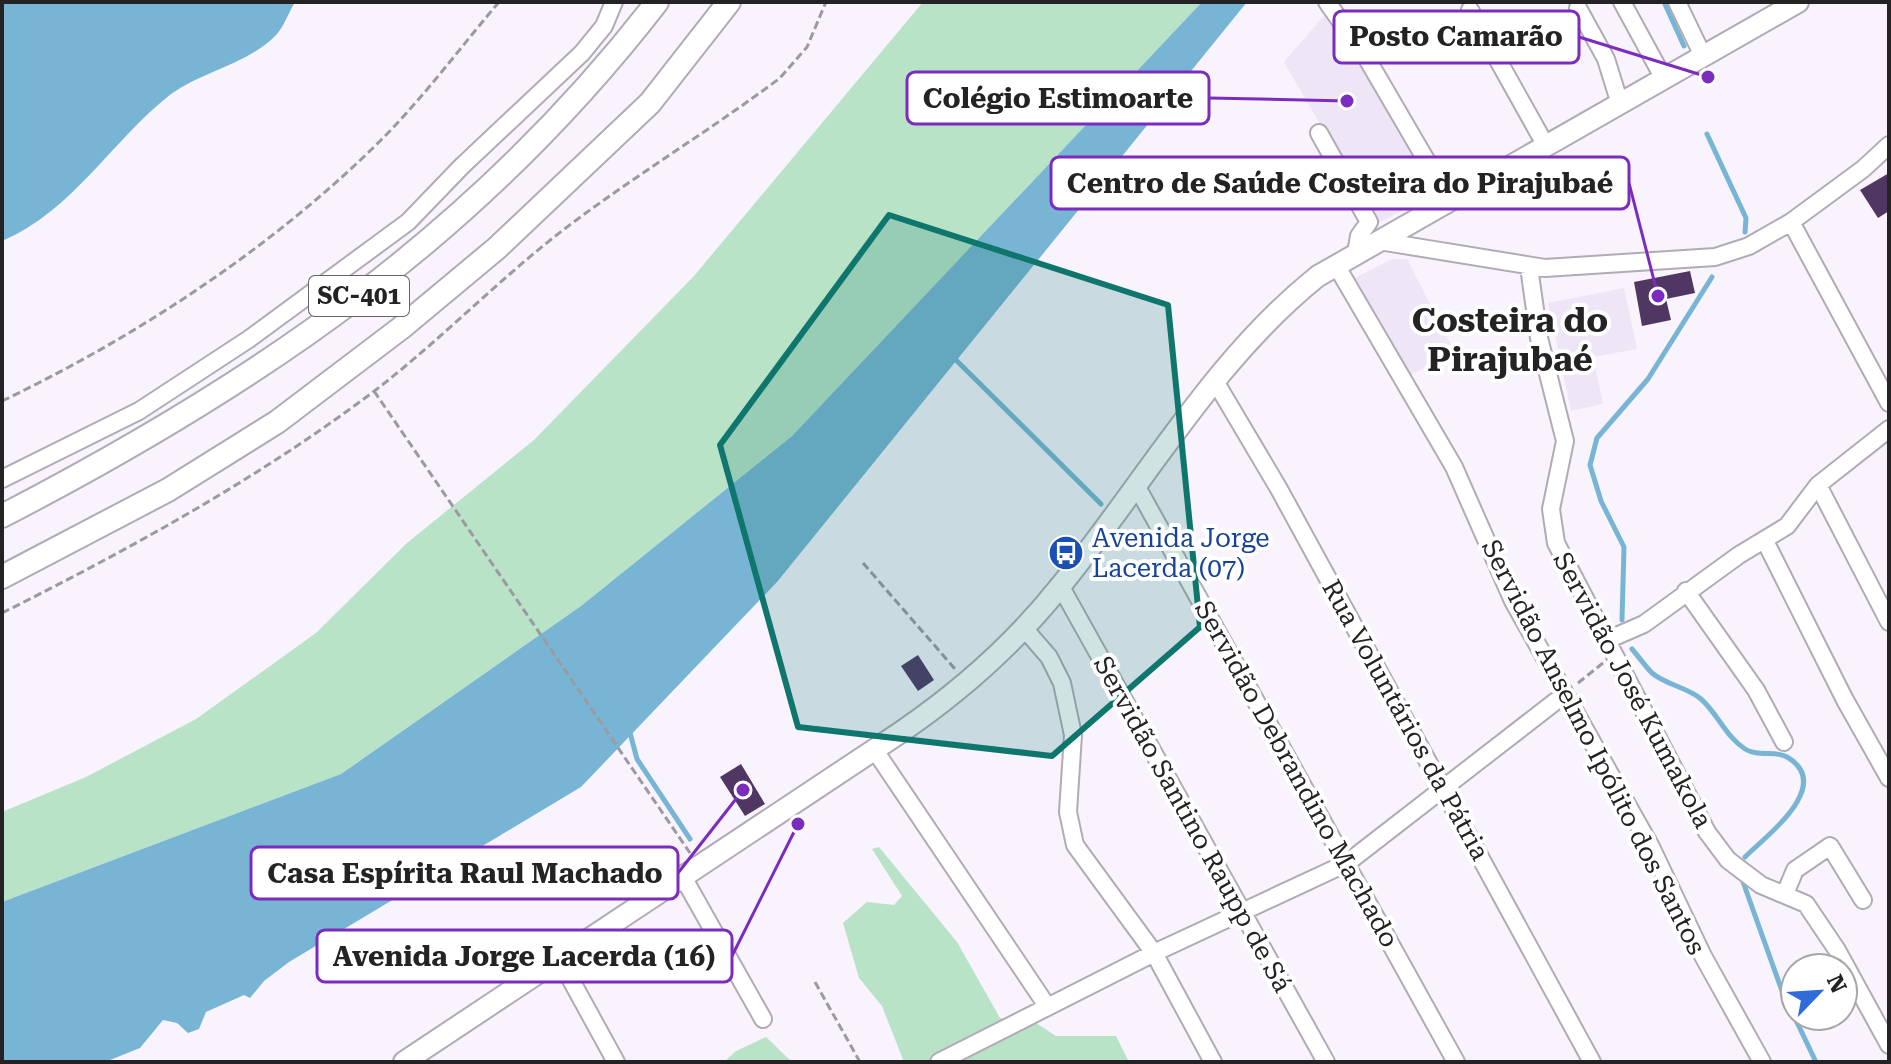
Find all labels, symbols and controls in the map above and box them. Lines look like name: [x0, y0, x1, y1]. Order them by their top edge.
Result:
callout: Posto Camarão: [1334, 11, 1579, 63]
text: Posto Camarão: [1349, 20, 1563, 53]
callout: Colégio Estimoarte: [907, 72, 1209, 124]
text: Colégio Estimoarte: [923, 82, 1193, 115]
callout: Centro de Saúde Costeira do Pirajubaé: [1051, 157, 1629, 209]
text: Centro de Saúde Costeira do Pirajubaé: [1067, 167, 1613, 200]
road number: SC-401: [309, 276, 409, 316]
district label: Costeira do Pirajubaé: [1412, 300, 1608, 379]
place label: Avenida Jorge Lacerda (07): [1092, 523, 1270, 583]
bus stop icon: Avenida Jorge Lacerda (07): [1047, 534, 1085, 572]
street label: Servidão Anselmo Ipólito dos Santos: [1476, 535, 1712, 959]
street label: Servidão José Kumakola: [1548, 547, 1718, 833]
street label: Rua Voluntários da Pátria: [1316, 575, 1496, 865]
street label: Servidão Debrandino Machado: [1189, 596, 1405, 952]
street label: Servidão Santino Raupp de Sá: [1088, 651, 1298, 997]
callout: Casa Espírita Raul Machado: [251, 847, 678, 899]
text: Casa Espírita Raul Machado: [267, 857, 663, 890]
callout: Avenida Jorge Lacerda (16): [317, 930, 732, 982]
text: Avenida Jorge Lacerda (16): [333, 940, 715, 973]
north arrow: [1779, 952, 1859, 1032]
text: N: [1822, 971, 1852, 997]

